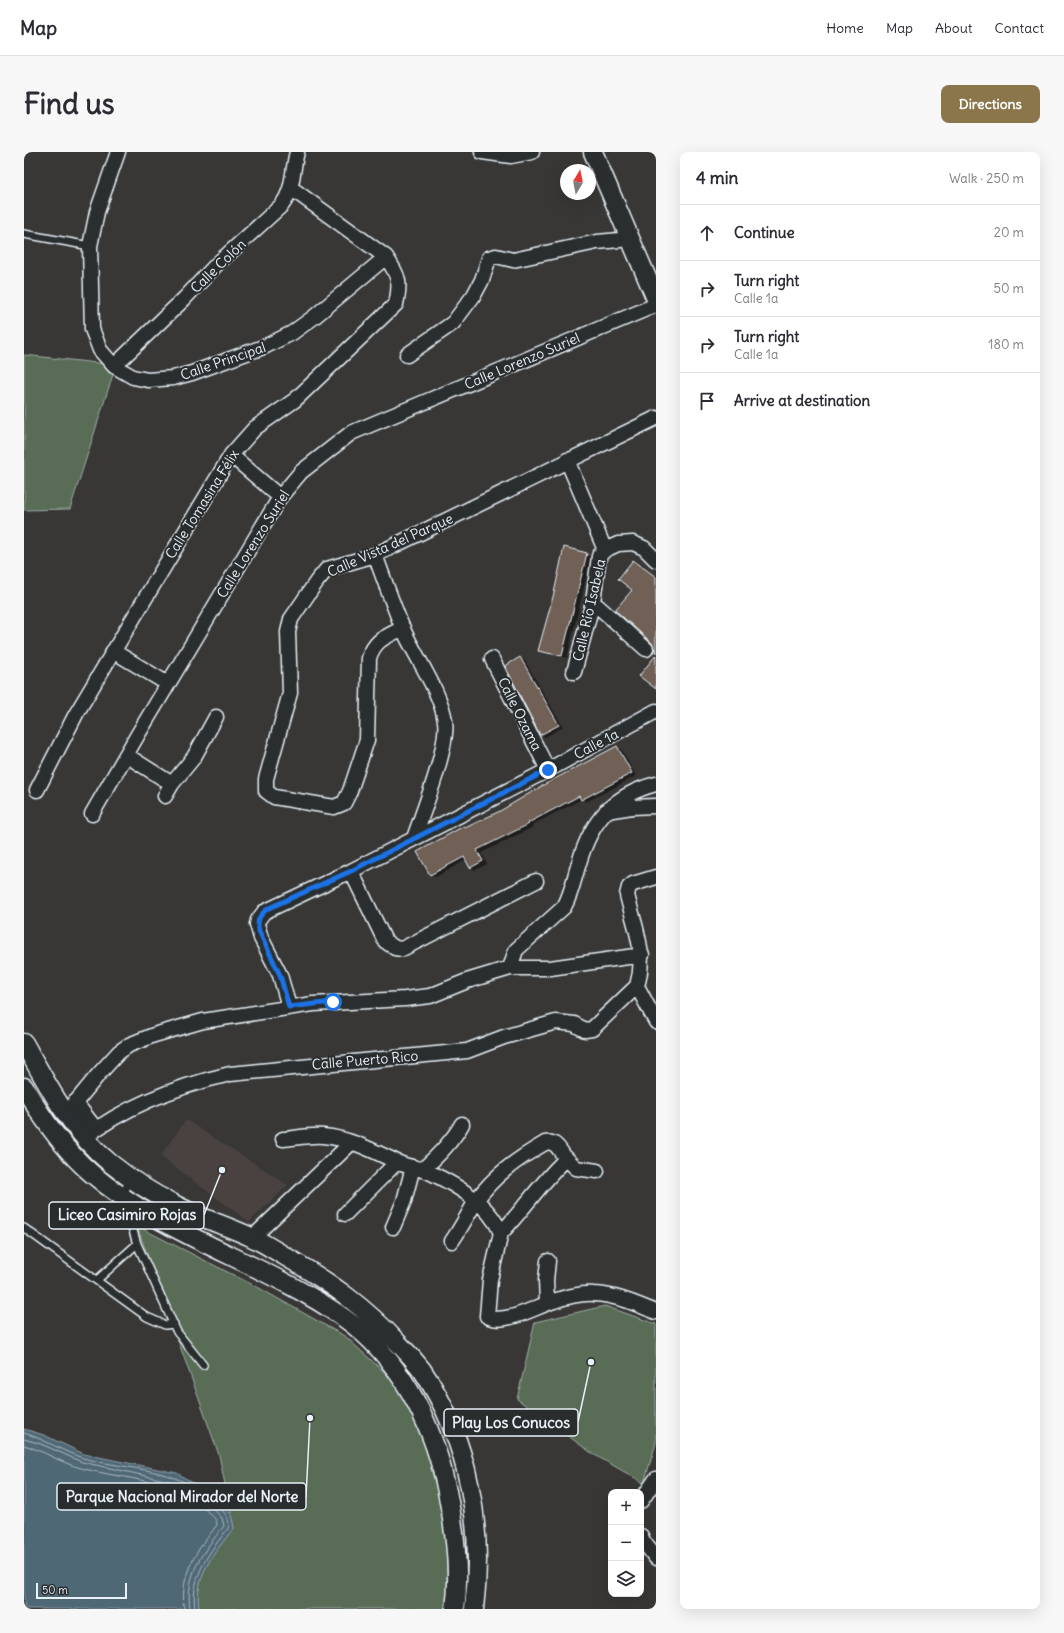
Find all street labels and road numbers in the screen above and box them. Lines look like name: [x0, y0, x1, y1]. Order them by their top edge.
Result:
street label: Calle Colón: [186, 235, 250, 297]
street label: Calle Lorenzo Suriel: [462, 329, 582, 393]
street label: Calle Principal: [178, 338, 268, 384]
street label: Calle Tomasina Félix: [161, 446, 243, 562]
street label: Calle Lorenzo Suriel: [213, 487, 293, 601]
street label: Calle Vista del Parque: [324, 509, 456, 581]
street label: Calle Río Isabela: [568, 557, 610, 663]
street label: Calle Ozama: [494, 674, 546, 754]
street label: Calle 1a: [571, 725, 621, 763]
street label: Calle Puerto Rico: [311, 1046, 419, 1074]

